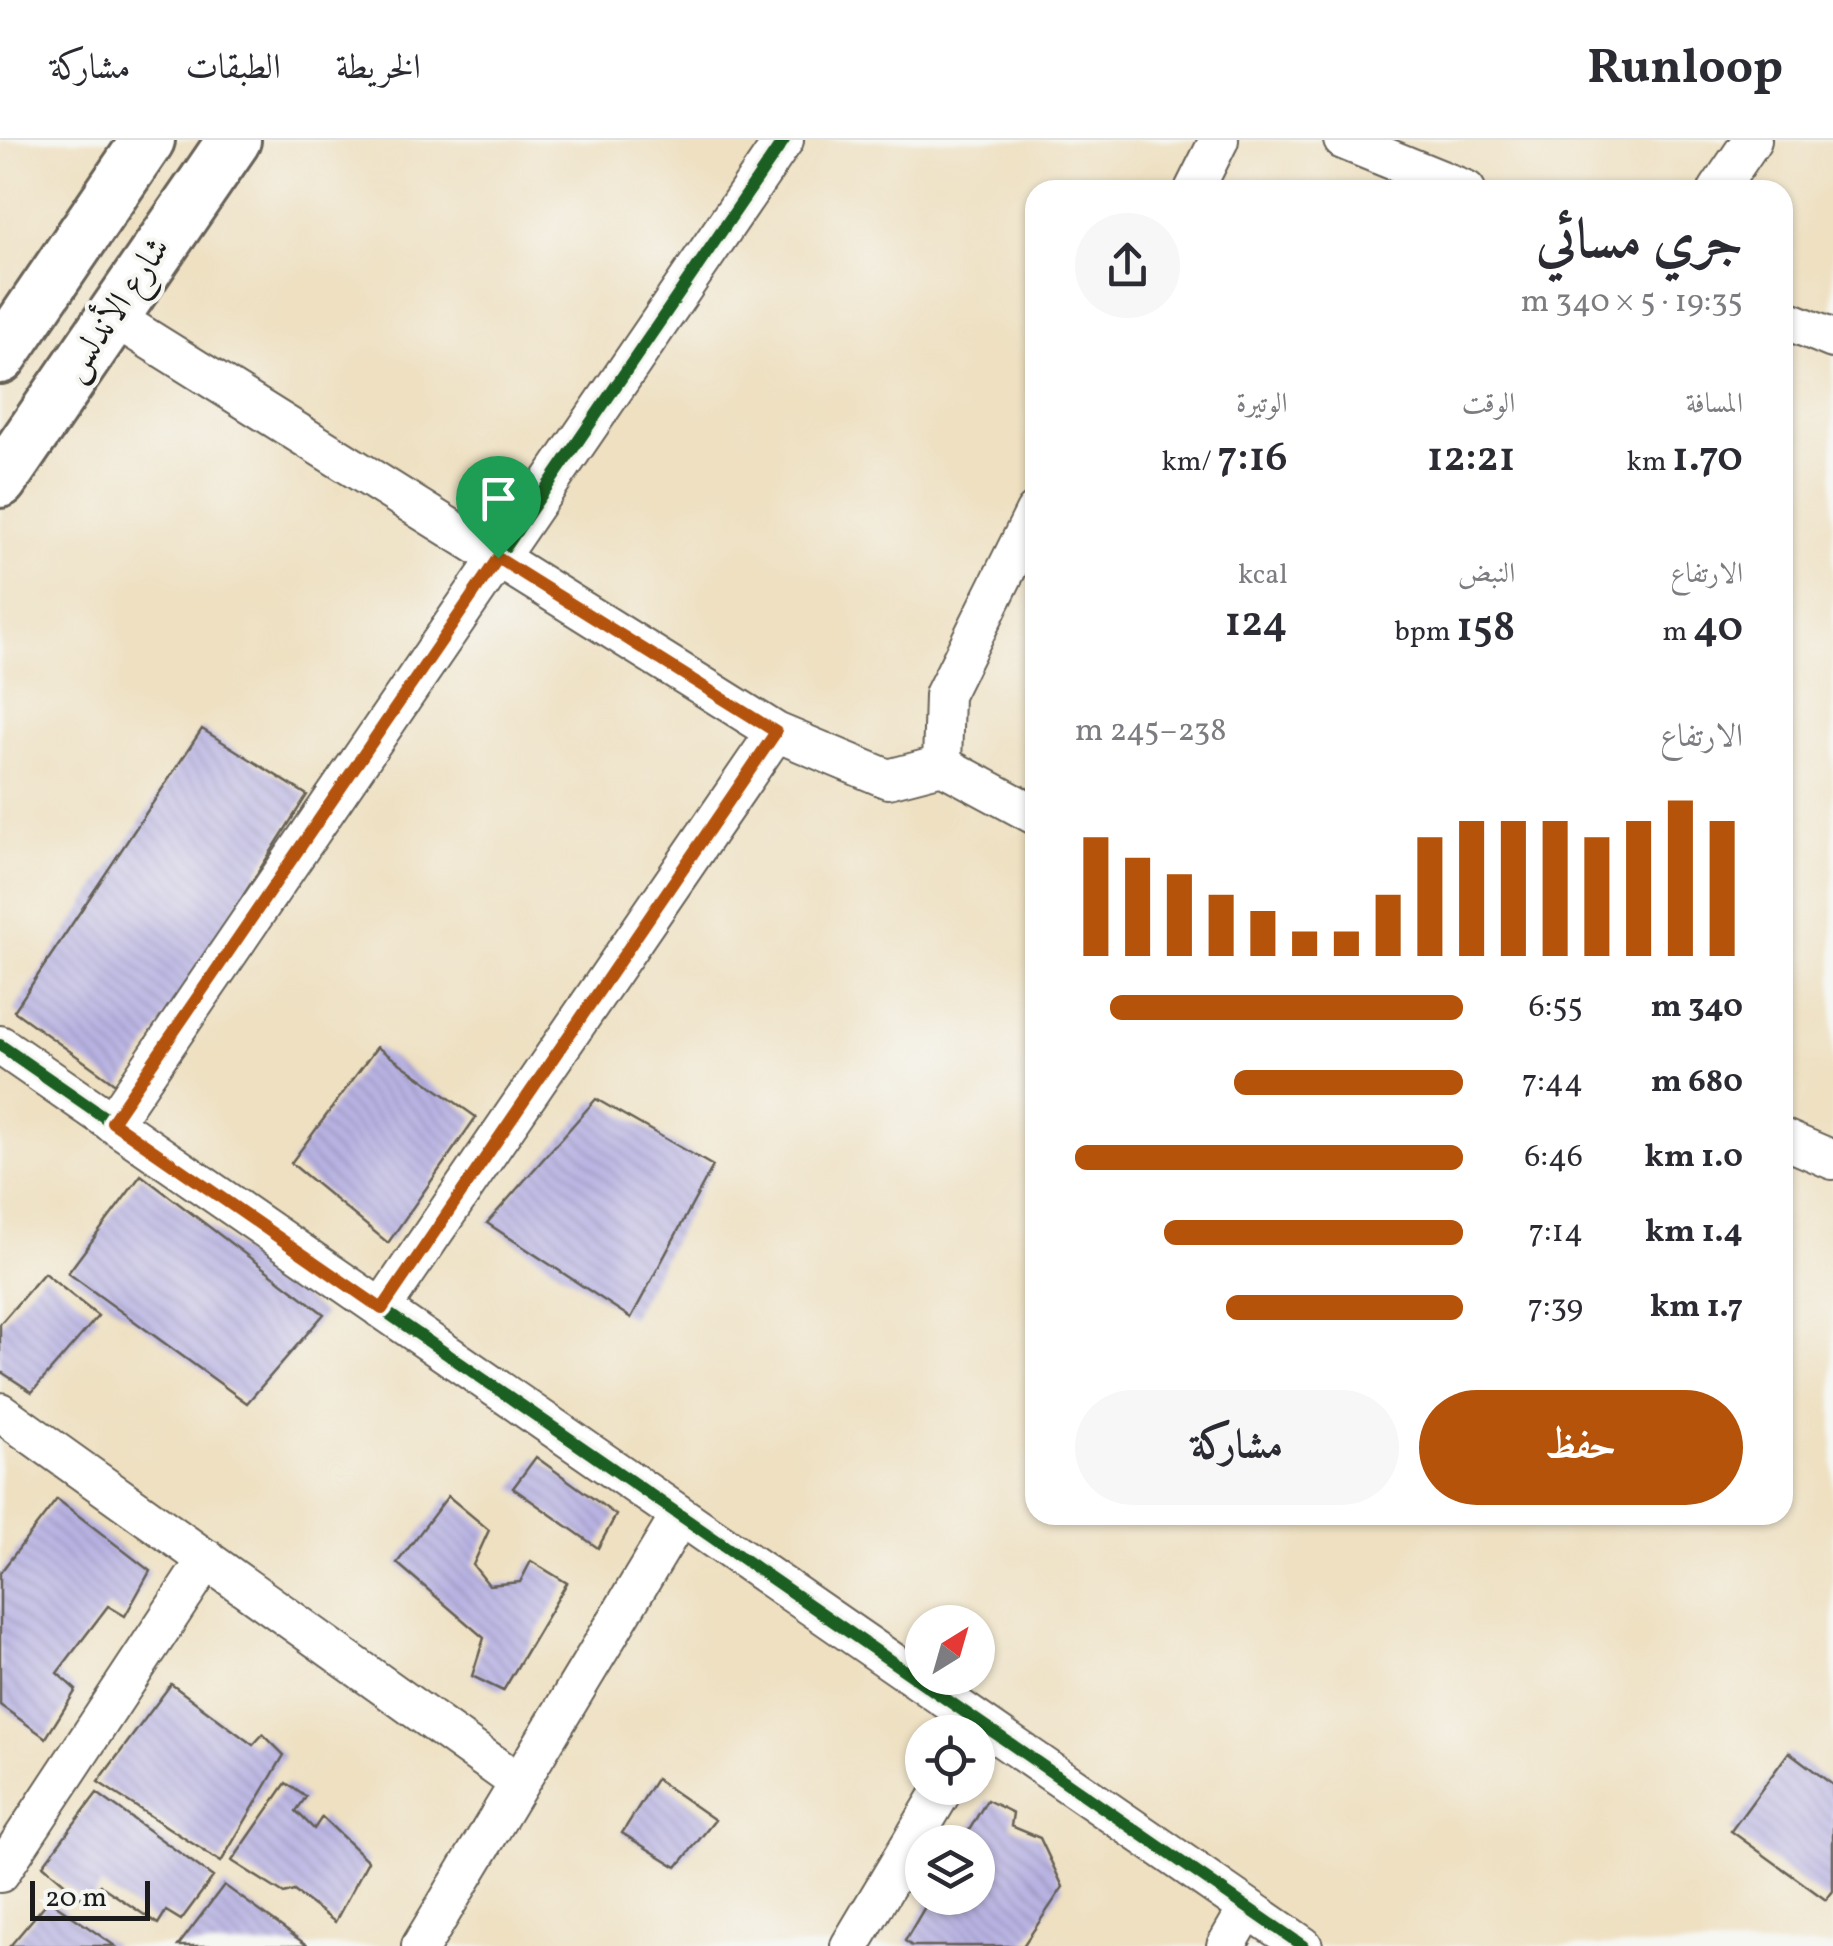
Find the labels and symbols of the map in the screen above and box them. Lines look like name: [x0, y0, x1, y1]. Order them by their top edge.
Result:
street label: شارع الأندلس: [49, 227, 185, 393]
pin: [456, 456, 541, 559]
north arrow: [905, 1605, 995, 1695]
scale bar: [30, 1876, 150, 1920]

